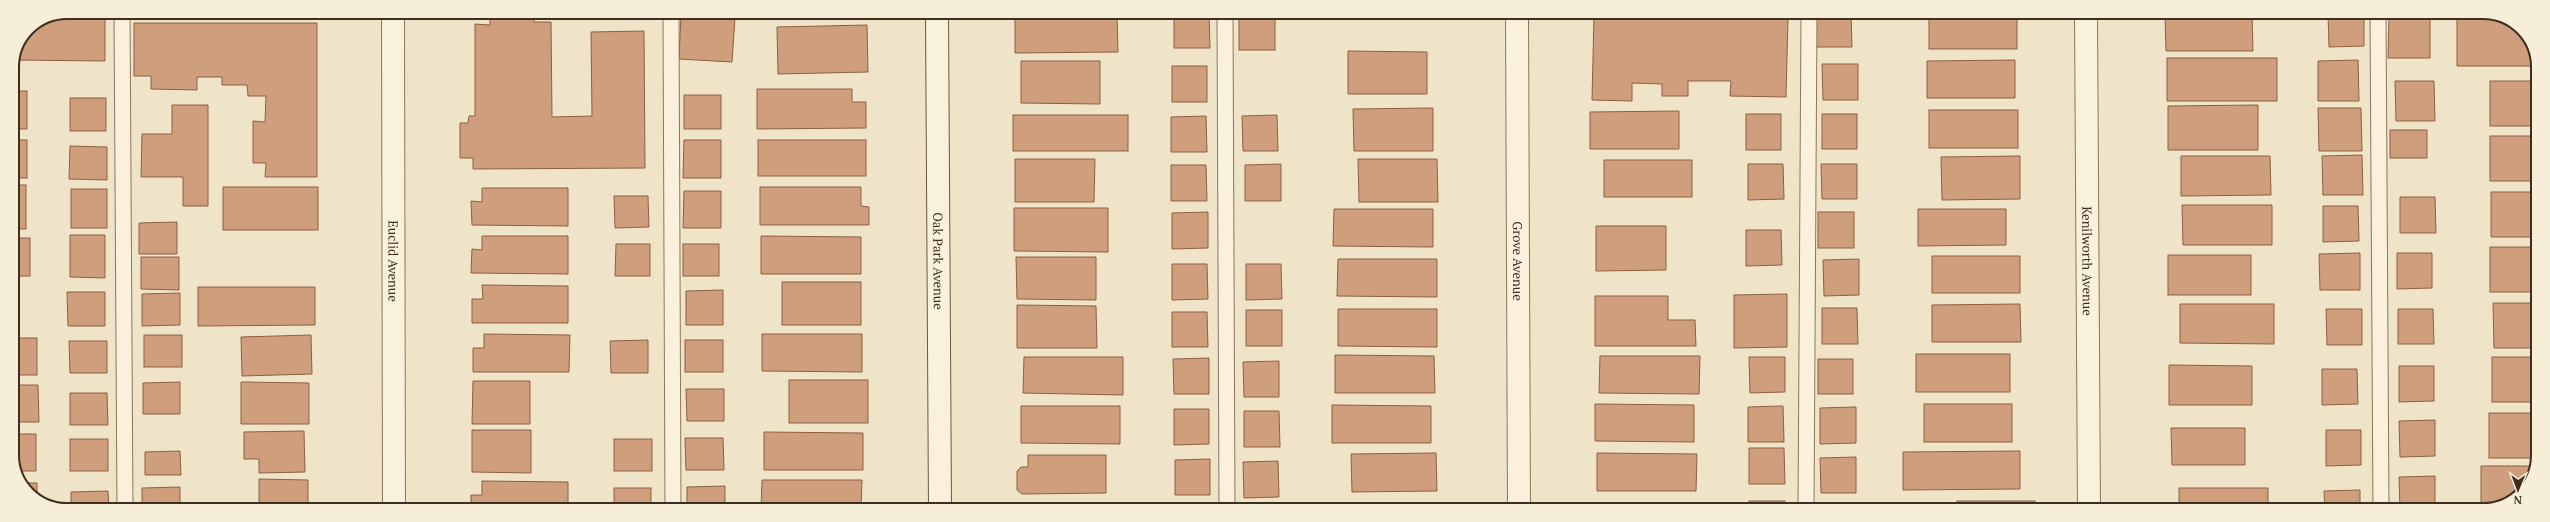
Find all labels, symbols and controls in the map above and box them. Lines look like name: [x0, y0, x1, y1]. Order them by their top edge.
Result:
street label: Kenilworth Avenue: [2078, 206, 2097, 316]
street label: Oak Park Avenue: [929, 212, 948, 310]
street label: Euclid Avenue: [384, 220, 403, 302]
street label: Grove Avenue: [1509, 221, 1527, 301]
north arrow: [2498, 470, 2538, 510]
text: N: [2513, 493, 2522, 507]

